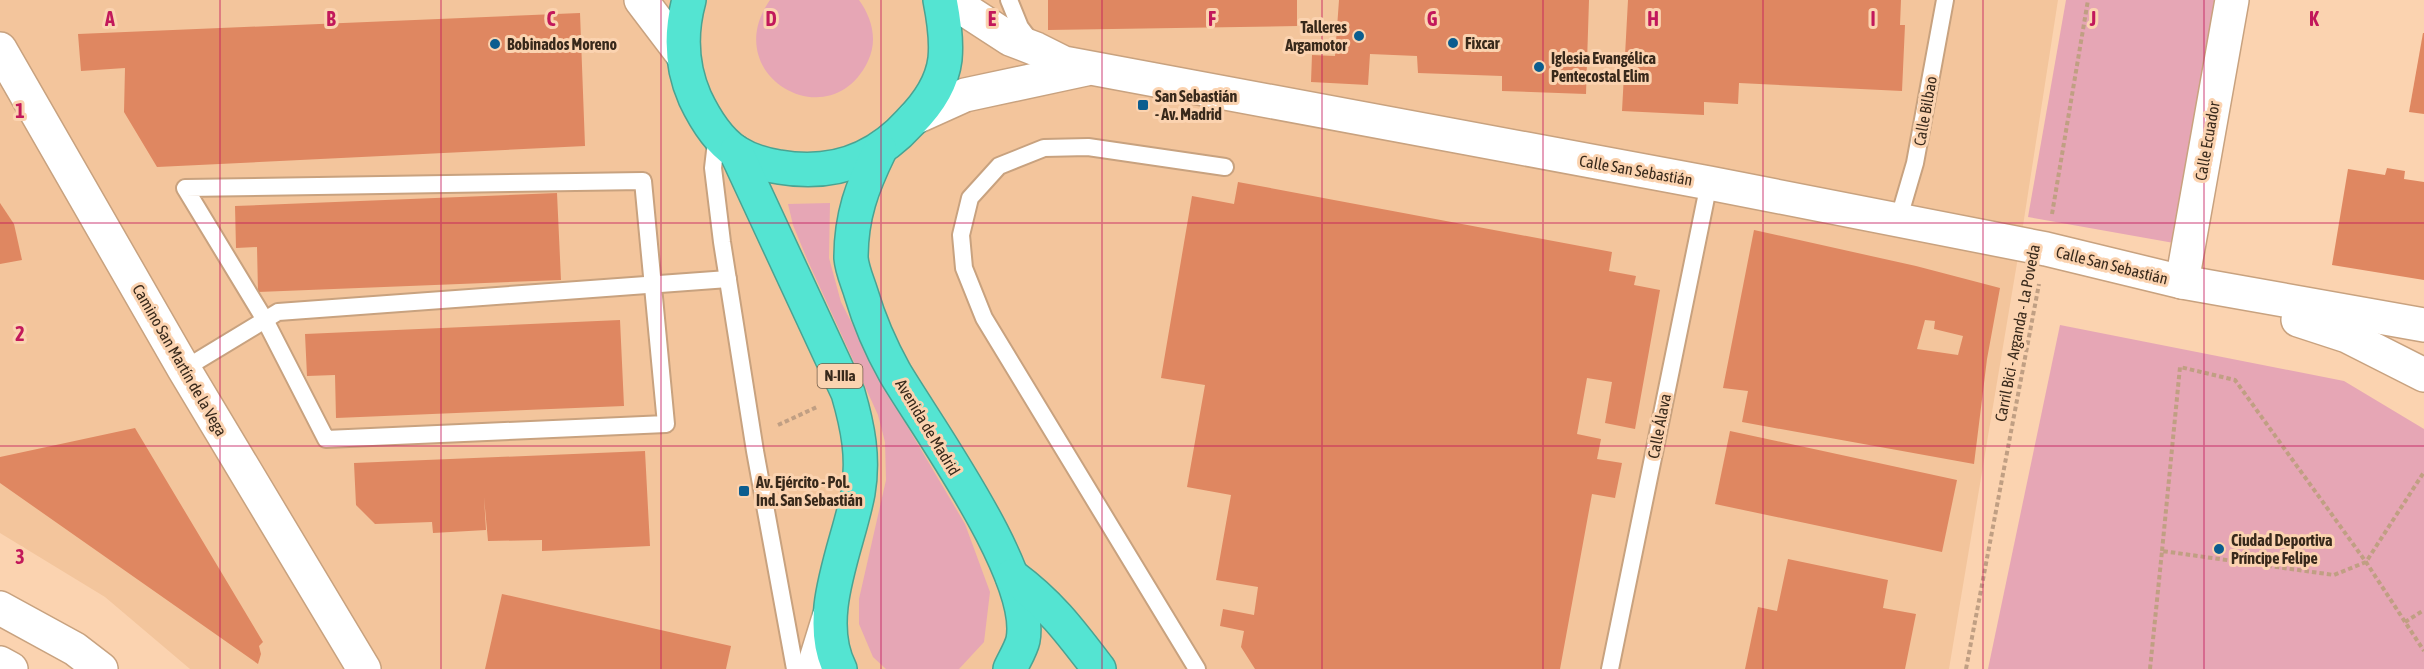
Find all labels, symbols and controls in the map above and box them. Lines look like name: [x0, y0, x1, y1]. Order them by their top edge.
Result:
text: A: [104, 7, 115, 30]
text: B: [326, 7, 336, 30]
text: C: [547, 7, 556, 30]
text: D: [765, 7, 777, 30]
text: E: [988, 7, 997, 30]
text: F: [1208, 7, 1216, 30]
text: G: [1427, 7, 1438, 30]
text: H: [1647, 7, 1659, 30]
text: I: [1870, 7, 1876, 30]
text: J: [2089, 7, 2096, 30]
text: K: [2309, 7, 2319, 30]
place label: Talleres Argamotor: [1284, 18, 1347, 54]
marker: Talleres Argamotor: [1352, 29, 1366, 43]
place label: Fixcar: [1465, 34, 1500, 52]
place label: Bobinados Moreno: [507, 35, 617, 53]
marker: Fixcar: [1446, 36, 1460, 50]
marker: Bobinados Moreno: [488, 37, 502, 51]
place label: Iglesia Evangélica Pentecostal Elim: [1551, 49, 1656, 85]
marker: Iglesia Evangélica Pentecostal Elim: [1532, 60, 1546, 74]
street label: Calle Bilbao: [1910, 75, 1940, 147]
place label: San Sebastián - Av. Madrid: [1155, 87, 1237, 123]
marker: San Sebastián - Av. Madrid: [1136, 98, 1150, 112]
text: 1: [15, 99, 25, 122]
street label: Calle Ecuador: [2191, 100, 2223, 182]
street label: Calle San Sebastián: [1578, 151, 1694, 189]
street label: Calle San Sebastián: [2054, 242, 2170, 288]
street label: Carril Bici - Arganda - La Poveda: [1991, 243, 2044, 423]
street label: Camino San Martín de la Vega: [128, 281, 231, 439]
text: 2: [15, 322, 25, 345]
road number: N-IIIa: [818, 364, 862, 388]
street label: Avenida de Madrid: [892, 376, 964, 478]
street label: Calle Álava: [1644, 392, 1674, 460]
place label: Av. Ejército - Pol. Ind. San Sebastián: [755, 473, 863, 509]
marker: Av. Ejército - Pol. Ind. San Sebastián: [737, 484, 751, 498]
place label: Ciudad Deportiva Príncipe Felipe: [2231, 531, 2332, 567]
marker: Ciudad Deportiva Príncipe Felipe: [2212, 542, 2226, 556]
text: 3: [15, 545, 25, 568]

